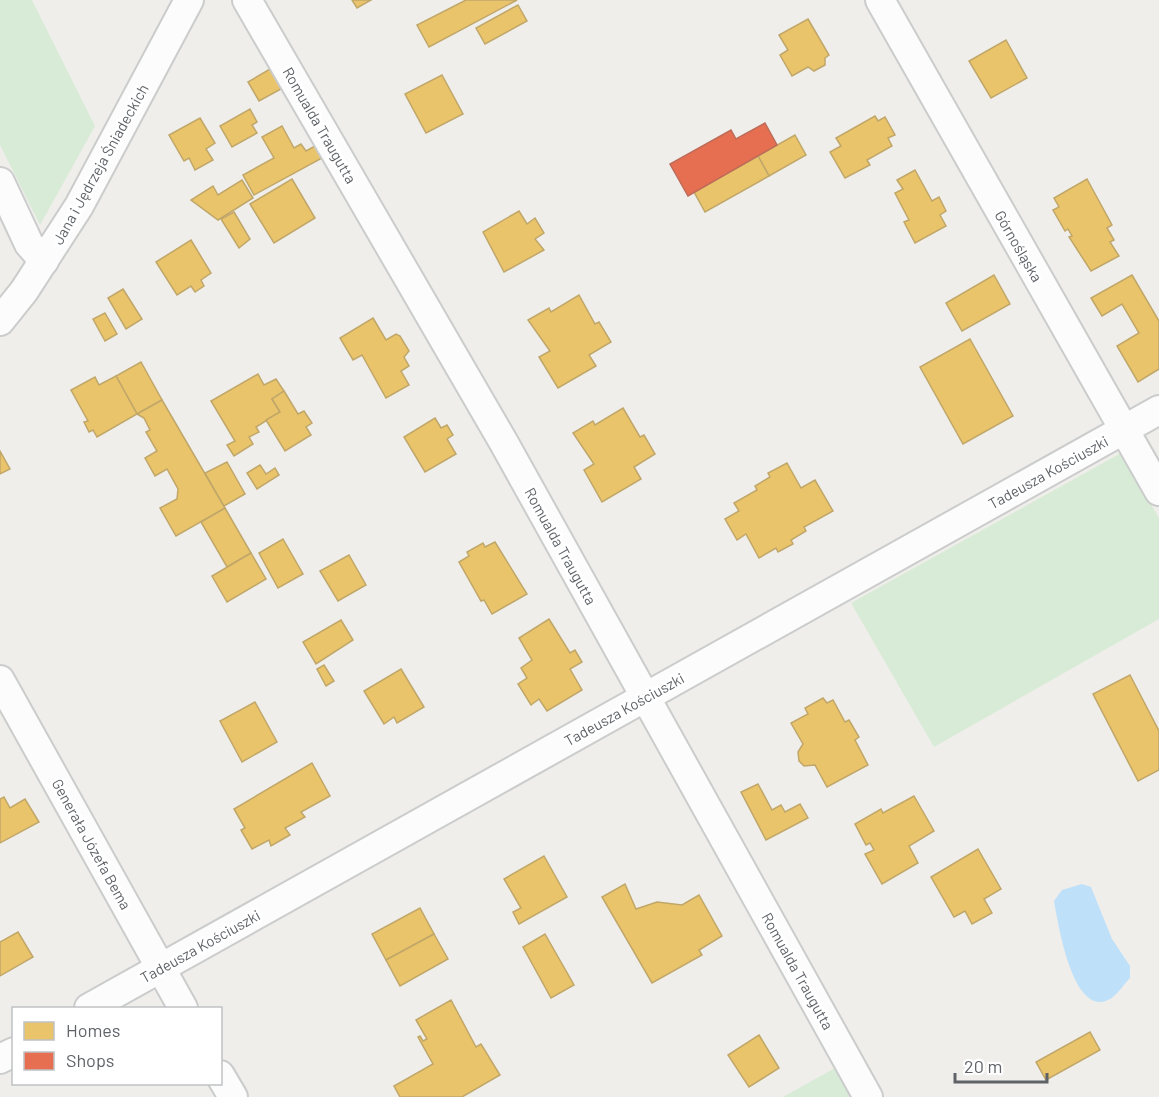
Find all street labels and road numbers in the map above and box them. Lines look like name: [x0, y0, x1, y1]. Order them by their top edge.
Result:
street label: Romualda Traugutta: [279, 64, 361, 186]
street label: Jana i Jędrzeja Śniadeckich: [48, 81, 152, 247]
street label: Górnośląska: [991, 207, 1047, 285]
street label: Tadeusza Kościuszki: [985, 432, 1111, 512]
street label: Romualda Traugutta: [521, 484, 601, 608]
street label: Tadeusza Kościuszki: [561, 669, 687, 749]
street label: Generała Józefa Bema: [49, 776, 135, 912]
street label: Tadeusza Kościuszki: [137, 906, 263, 986]
street label: Romualda Traugutta: [758, 909, 838, 1033]

